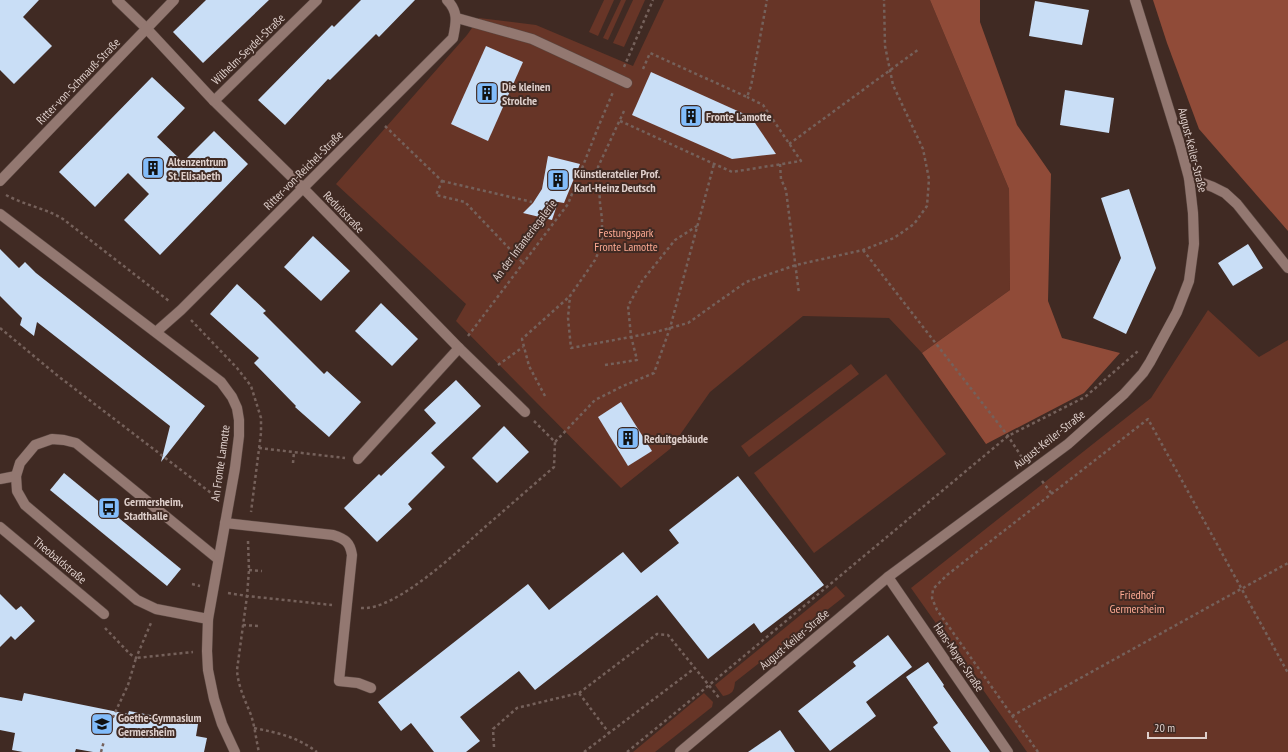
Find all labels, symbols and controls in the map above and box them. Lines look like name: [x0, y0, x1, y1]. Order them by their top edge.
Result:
street label: Wilhelm-Seydel-Straße: [208, 10, 288, 88]
street label: Ritter-von-Schmauß-Straße: [33, 35, 123, 127]
place label: Die kleinen Strolche: [502, 79, 550, 108]
building icon: Die kleinen Strolche: [474, 80, 500, 106]
building icon: Fronte Lamotte: [678, 103, 704, 129]
street label: August-Keiler-Straße: [1175, 106, 1211, 194]
place label: Fronte Lamotte: [706, 109, 772, 124]
street label: Ritter-von-Reichel-Straße: [260, 127, 346, 213]
place label: Altenzentrum St. Elisabeth: [167, 154, 226, 183]
building icon: Altenzentrum St. Elisabeth: [140, 155, 166, 181]
place label: Künstleratelier Prof. Karl-Heinz Deutsch: [574, 166, 661, 195]
building icon: Künstleratelier Prof. Karl-Heinz Deutsch: [545, 167, 571, 193]
street label: Reduitstraße: [320, 188, 368, 236]
street label: An der Infanteriegalerie: [488, 196, 560, 284]
park label: Festungspark Fronte Lamotte: [594, 225, 658, 254]
street label: August-Keiler-Straße: [1010, 406, 1088, 472]
street label: An Fronte Lamotte: [207, 424, 233, 502]
building icon: Reduitgebäude: [615, 425, 641, 451]
place label: Reduitgebäude: [644, 431, 708, 446]
place label: Germersheim, Stadthalle: [124, 494, 184, 523]
bus stop icon: Germersheim, Stadthalle: [96, 495, 122, 521]
street label: Theobaldstraße: [30, 533, 90, 587]
park label: Friedhof Germersheim: [1110, 587, 1165, 616]
street label: August-Keiler-Straße: [756, 605, 832, 673]
street label: Hans-Mayer-Straße: [930, 620, 988, 694]
place label: Goethe-Gymnasium Germersheim: [118, 710, 201, 739]
school or university icon: Goethe-Gymnasium Germersheim: [89, 711, 115, 737]
scale bar: [1148, 714, 1206, 740]
text: 20 m: [1154, 720, 1175, 735]

